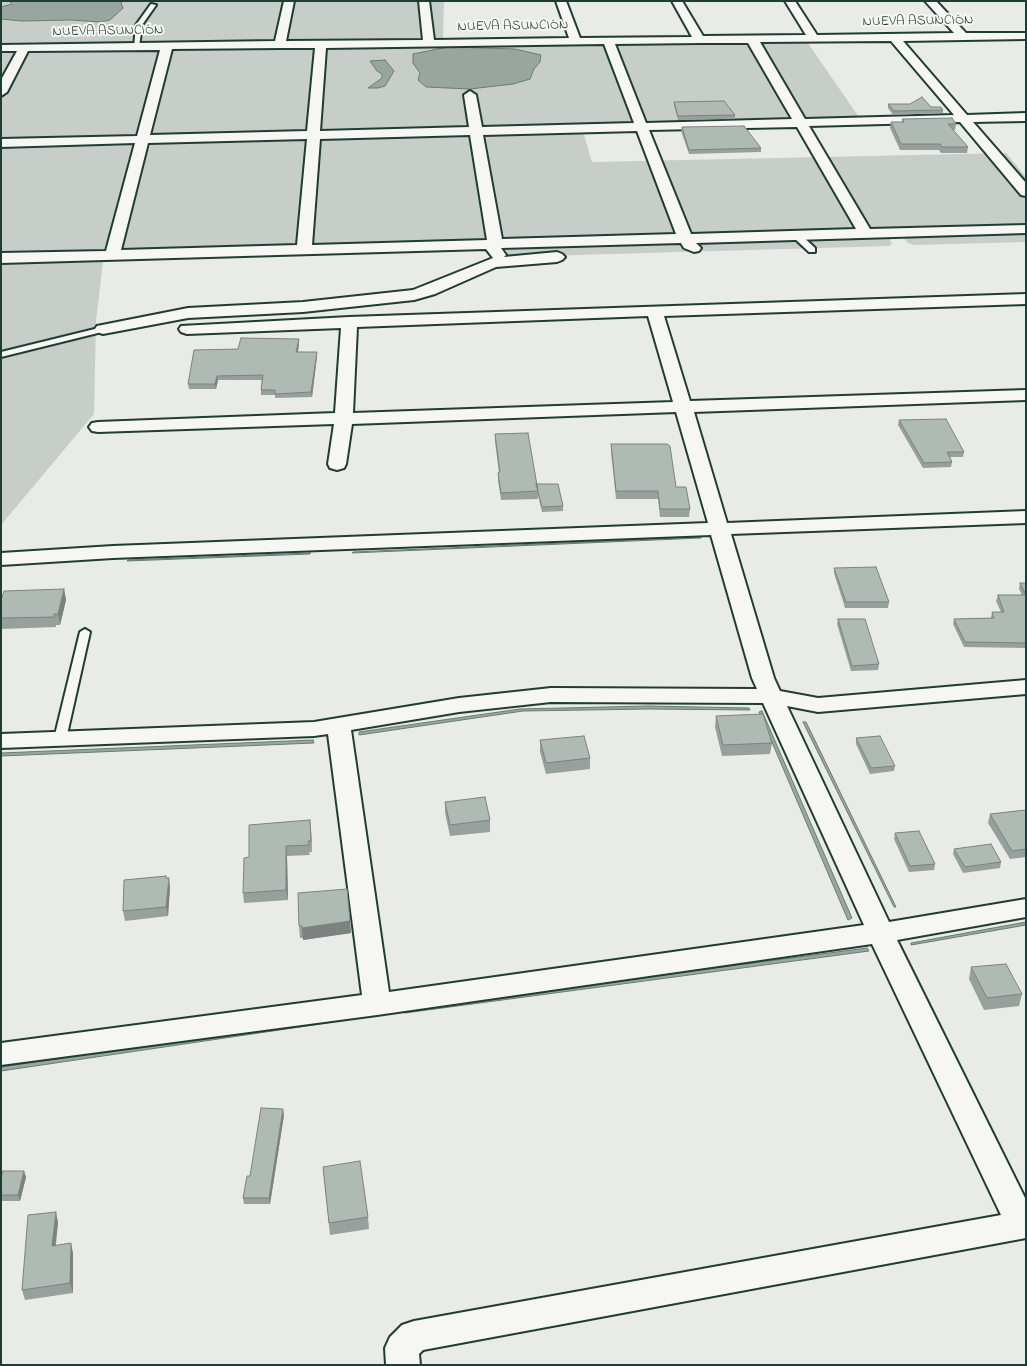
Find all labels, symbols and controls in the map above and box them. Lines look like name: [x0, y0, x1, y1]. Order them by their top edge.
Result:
street label: NUEVA ASUNCIÓN: [862, 13, 974, 31]
street label: NUEVA ASUNCIÓN: [457, 18, 569, 36]
street label: NUEVA ASUNCIÓN: [52, 23, 164, 41]

